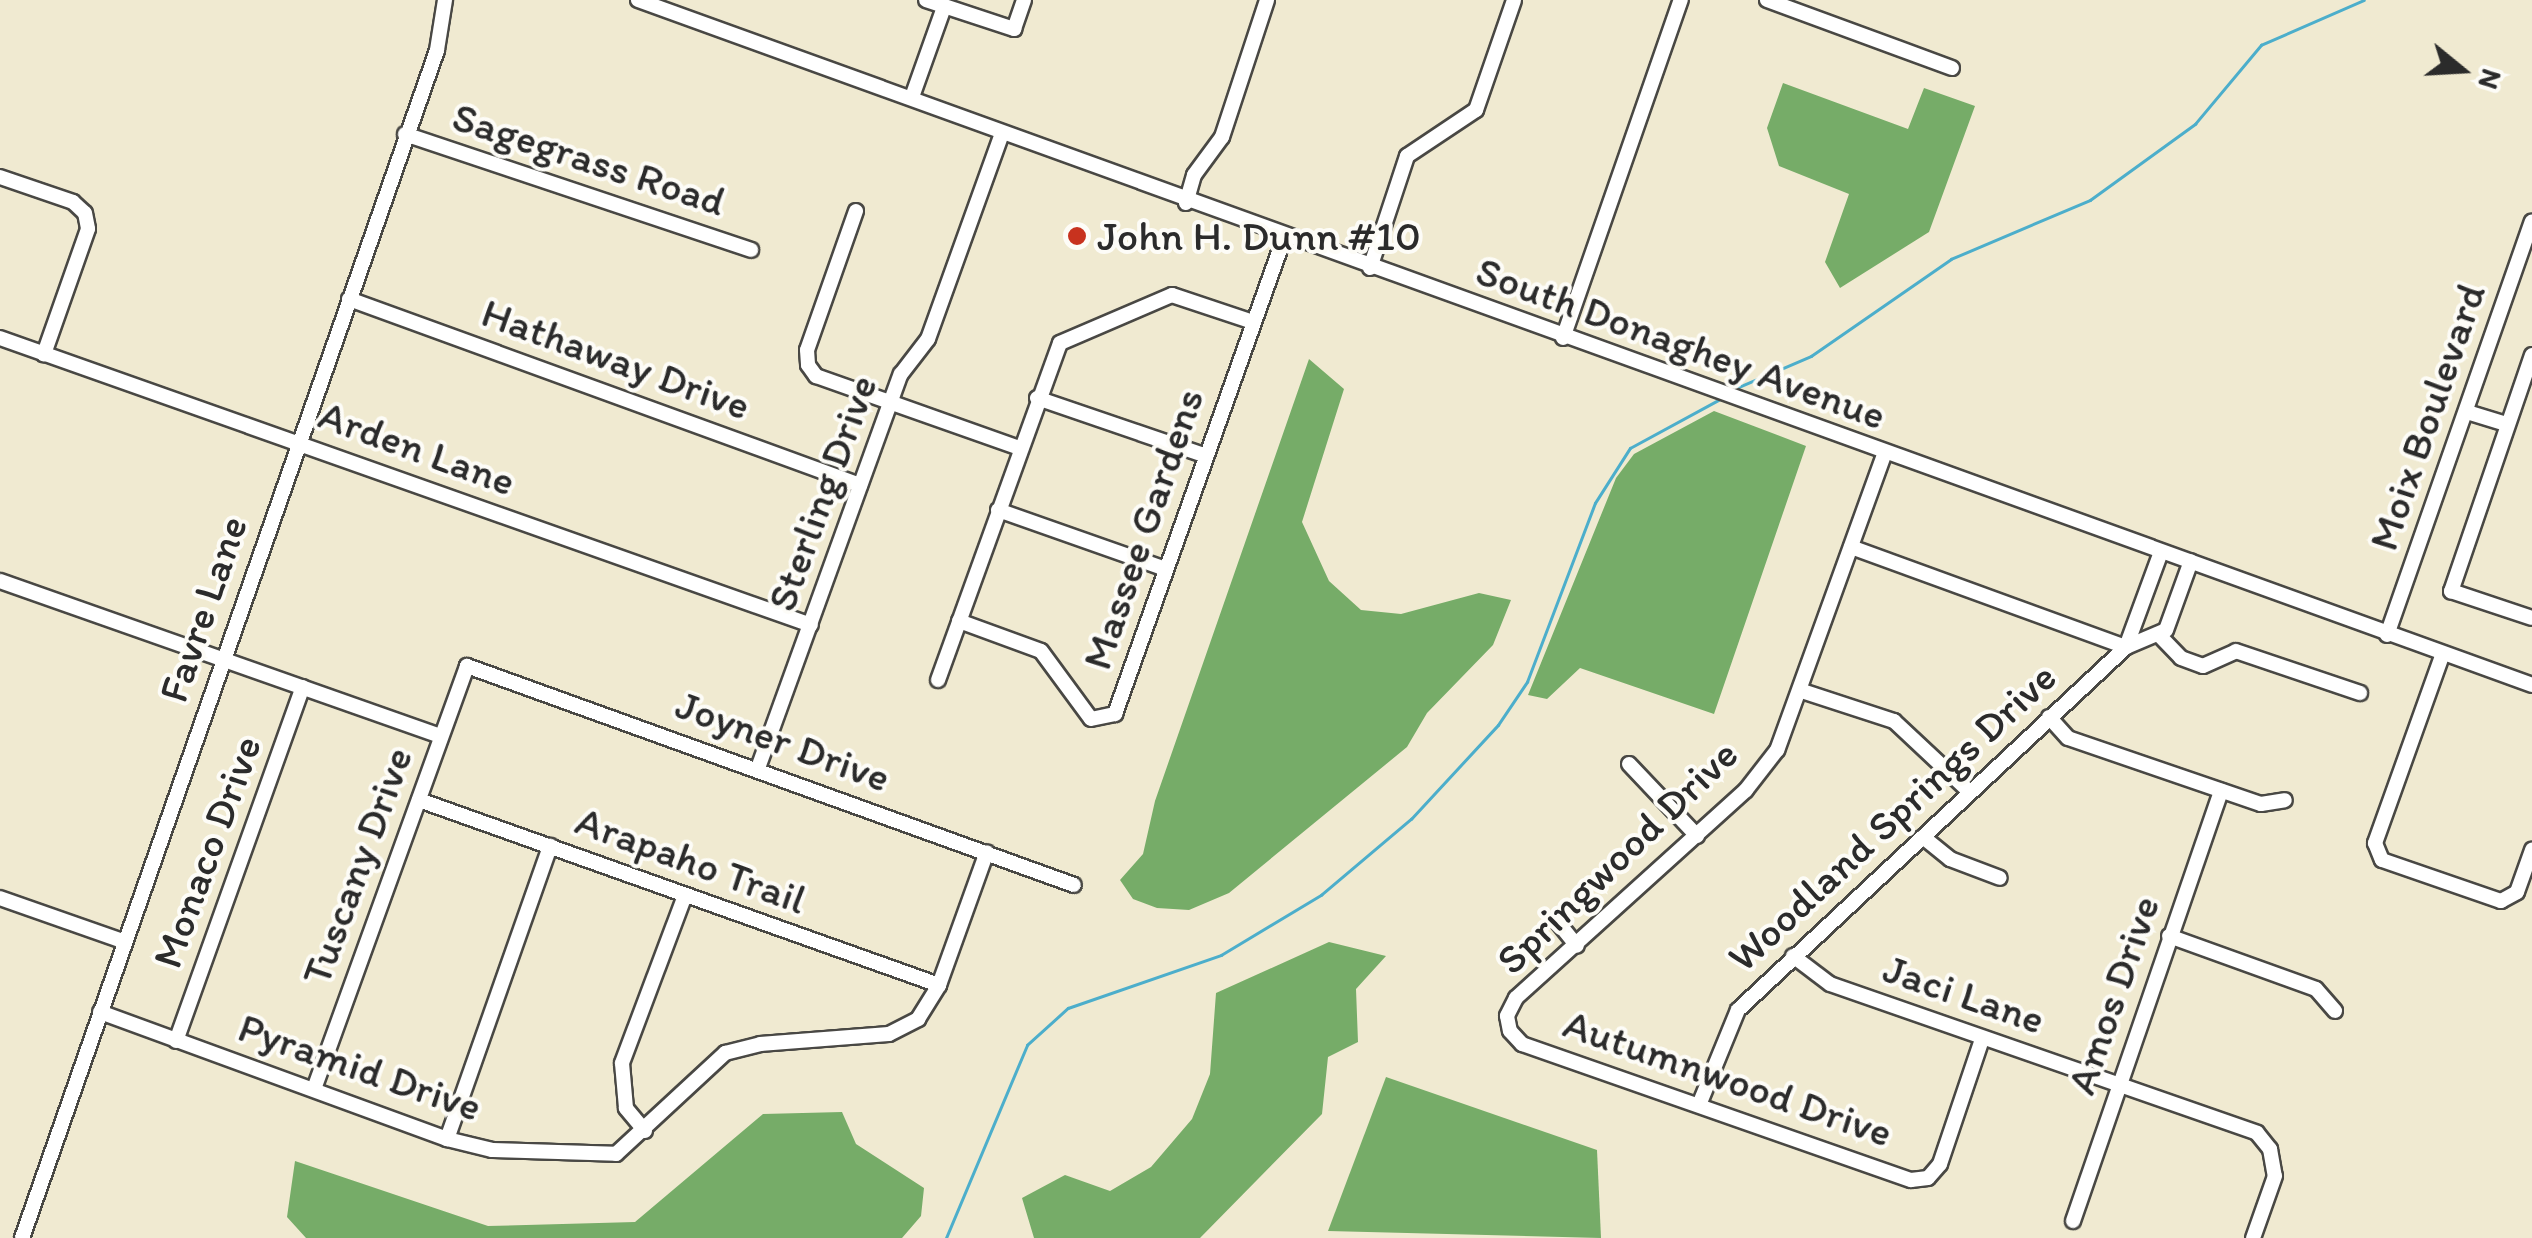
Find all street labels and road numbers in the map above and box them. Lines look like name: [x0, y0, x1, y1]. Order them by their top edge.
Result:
street label: Sagegrass Road: [446, 91, 732, 227]
street label: South Donaghey Avenue: [1469, 245, 1893, 441]
street label: Moix Boulevard: [2358, 276, 2496, 558]
street label: Hathaway Drive: [474, 287, 758, 431]
street label: Sterling Drive: [756, 368, 888, 618]
street label: Massee Gardens: [1071, 382, 1215, 676]
street label: Arden Lane: [312, 389, 522, 507]
street label: Favre Lane: [148, 509, 258, 709]
street label: Woodland Springs Drive: [1717, 652, 2067, 982]
street label: Joyner Drive: [669, 679, 897, 803]
street label: Monaco Drive: [142, 729, 272, 975]
street label: Springwood Drive: [1486, 729, 1748, 985]
street label: Tuscany Drive: [291, 740, 423, 992]
street label: Arapaho Trail: [569, 795, 813, 925]
street label: Amos Drive: [2056, 889, 2170, 1101]
street label: Jaci Lane: [1876, 943, 2052, 1045]
street label: Autumnwood Drive: [1557, 998, 1899, 1158]
street label: Pyramid Drive: [232, 1002, 488, 1132]

